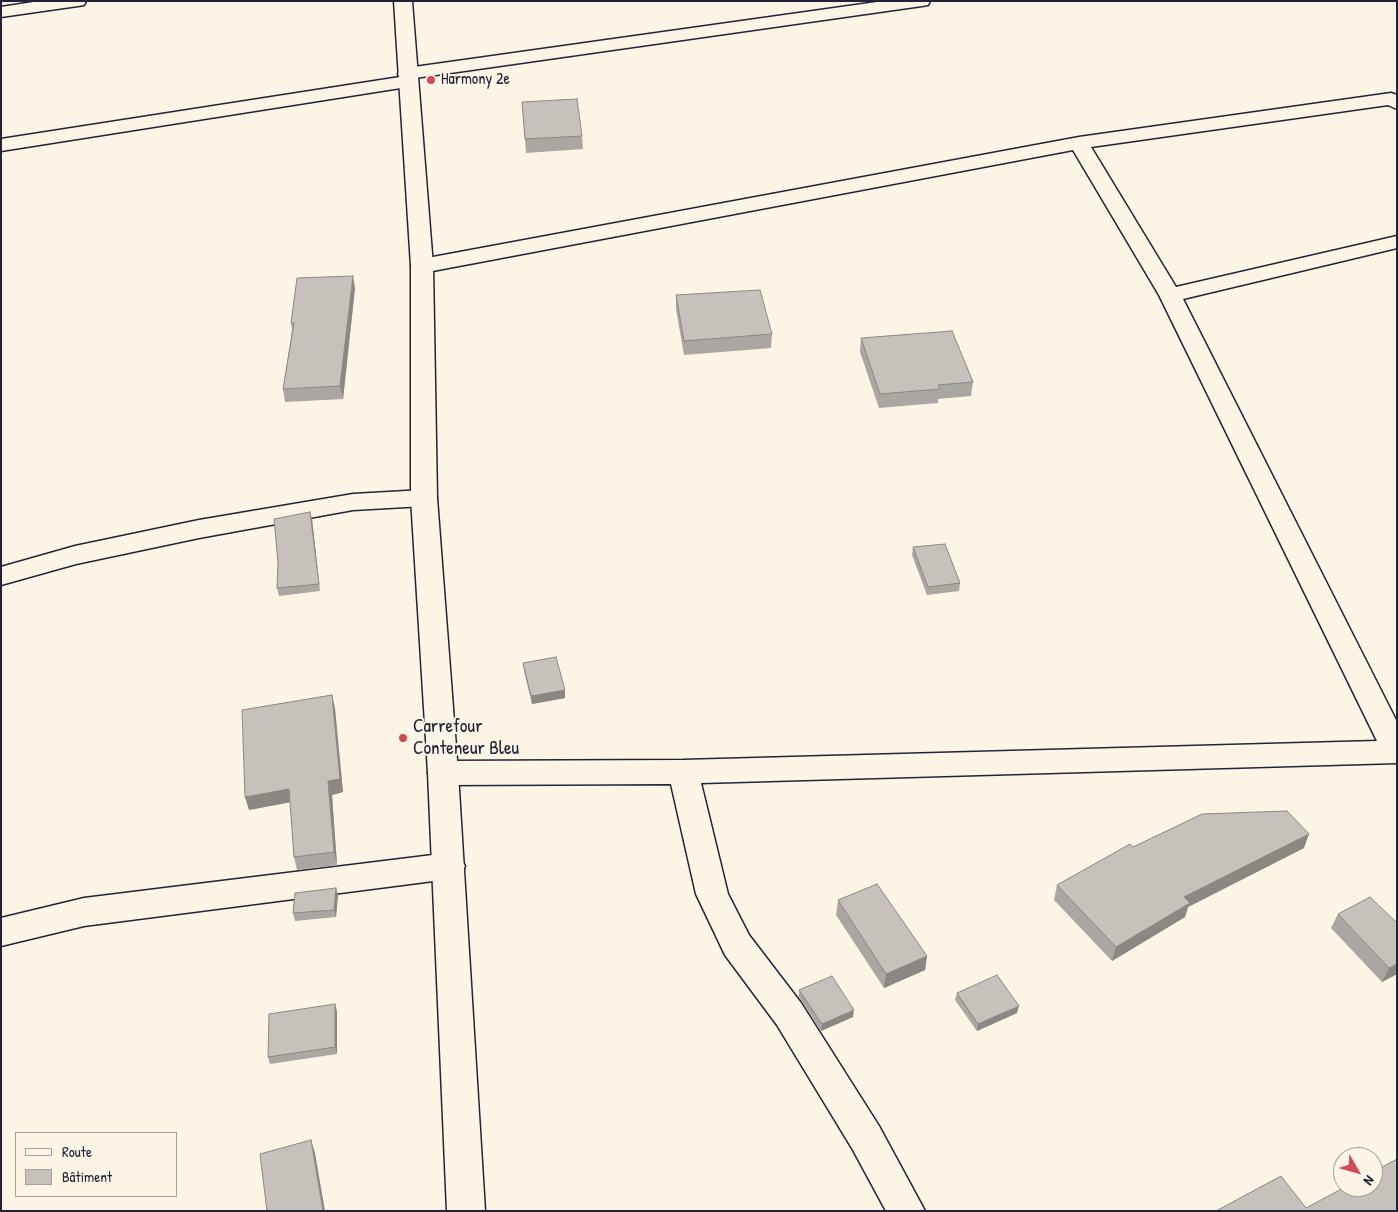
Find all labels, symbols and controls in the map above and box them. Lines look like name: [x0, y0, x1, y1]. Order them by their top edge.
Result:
place label: Harmony 2e: [441, 70, 510, 90]
marker: Harmony 2e: [425, 74, 437, 86]
place label: Carrefour Conteneur Bleu: [413, 716, 519, 760]
marker: Carrefour Conteneur Bleu: [397, 732, 409, 744]
legend: [15, 1132, 178, 1197]
text: Route: [62, 1141, 92, 1162]
north arrow: [1333, 1147, 1383, 1197]
text: Bâtiment: [62, 1166, 112, 1187]
text: N: [1360, 1172, 1379, 1190]

